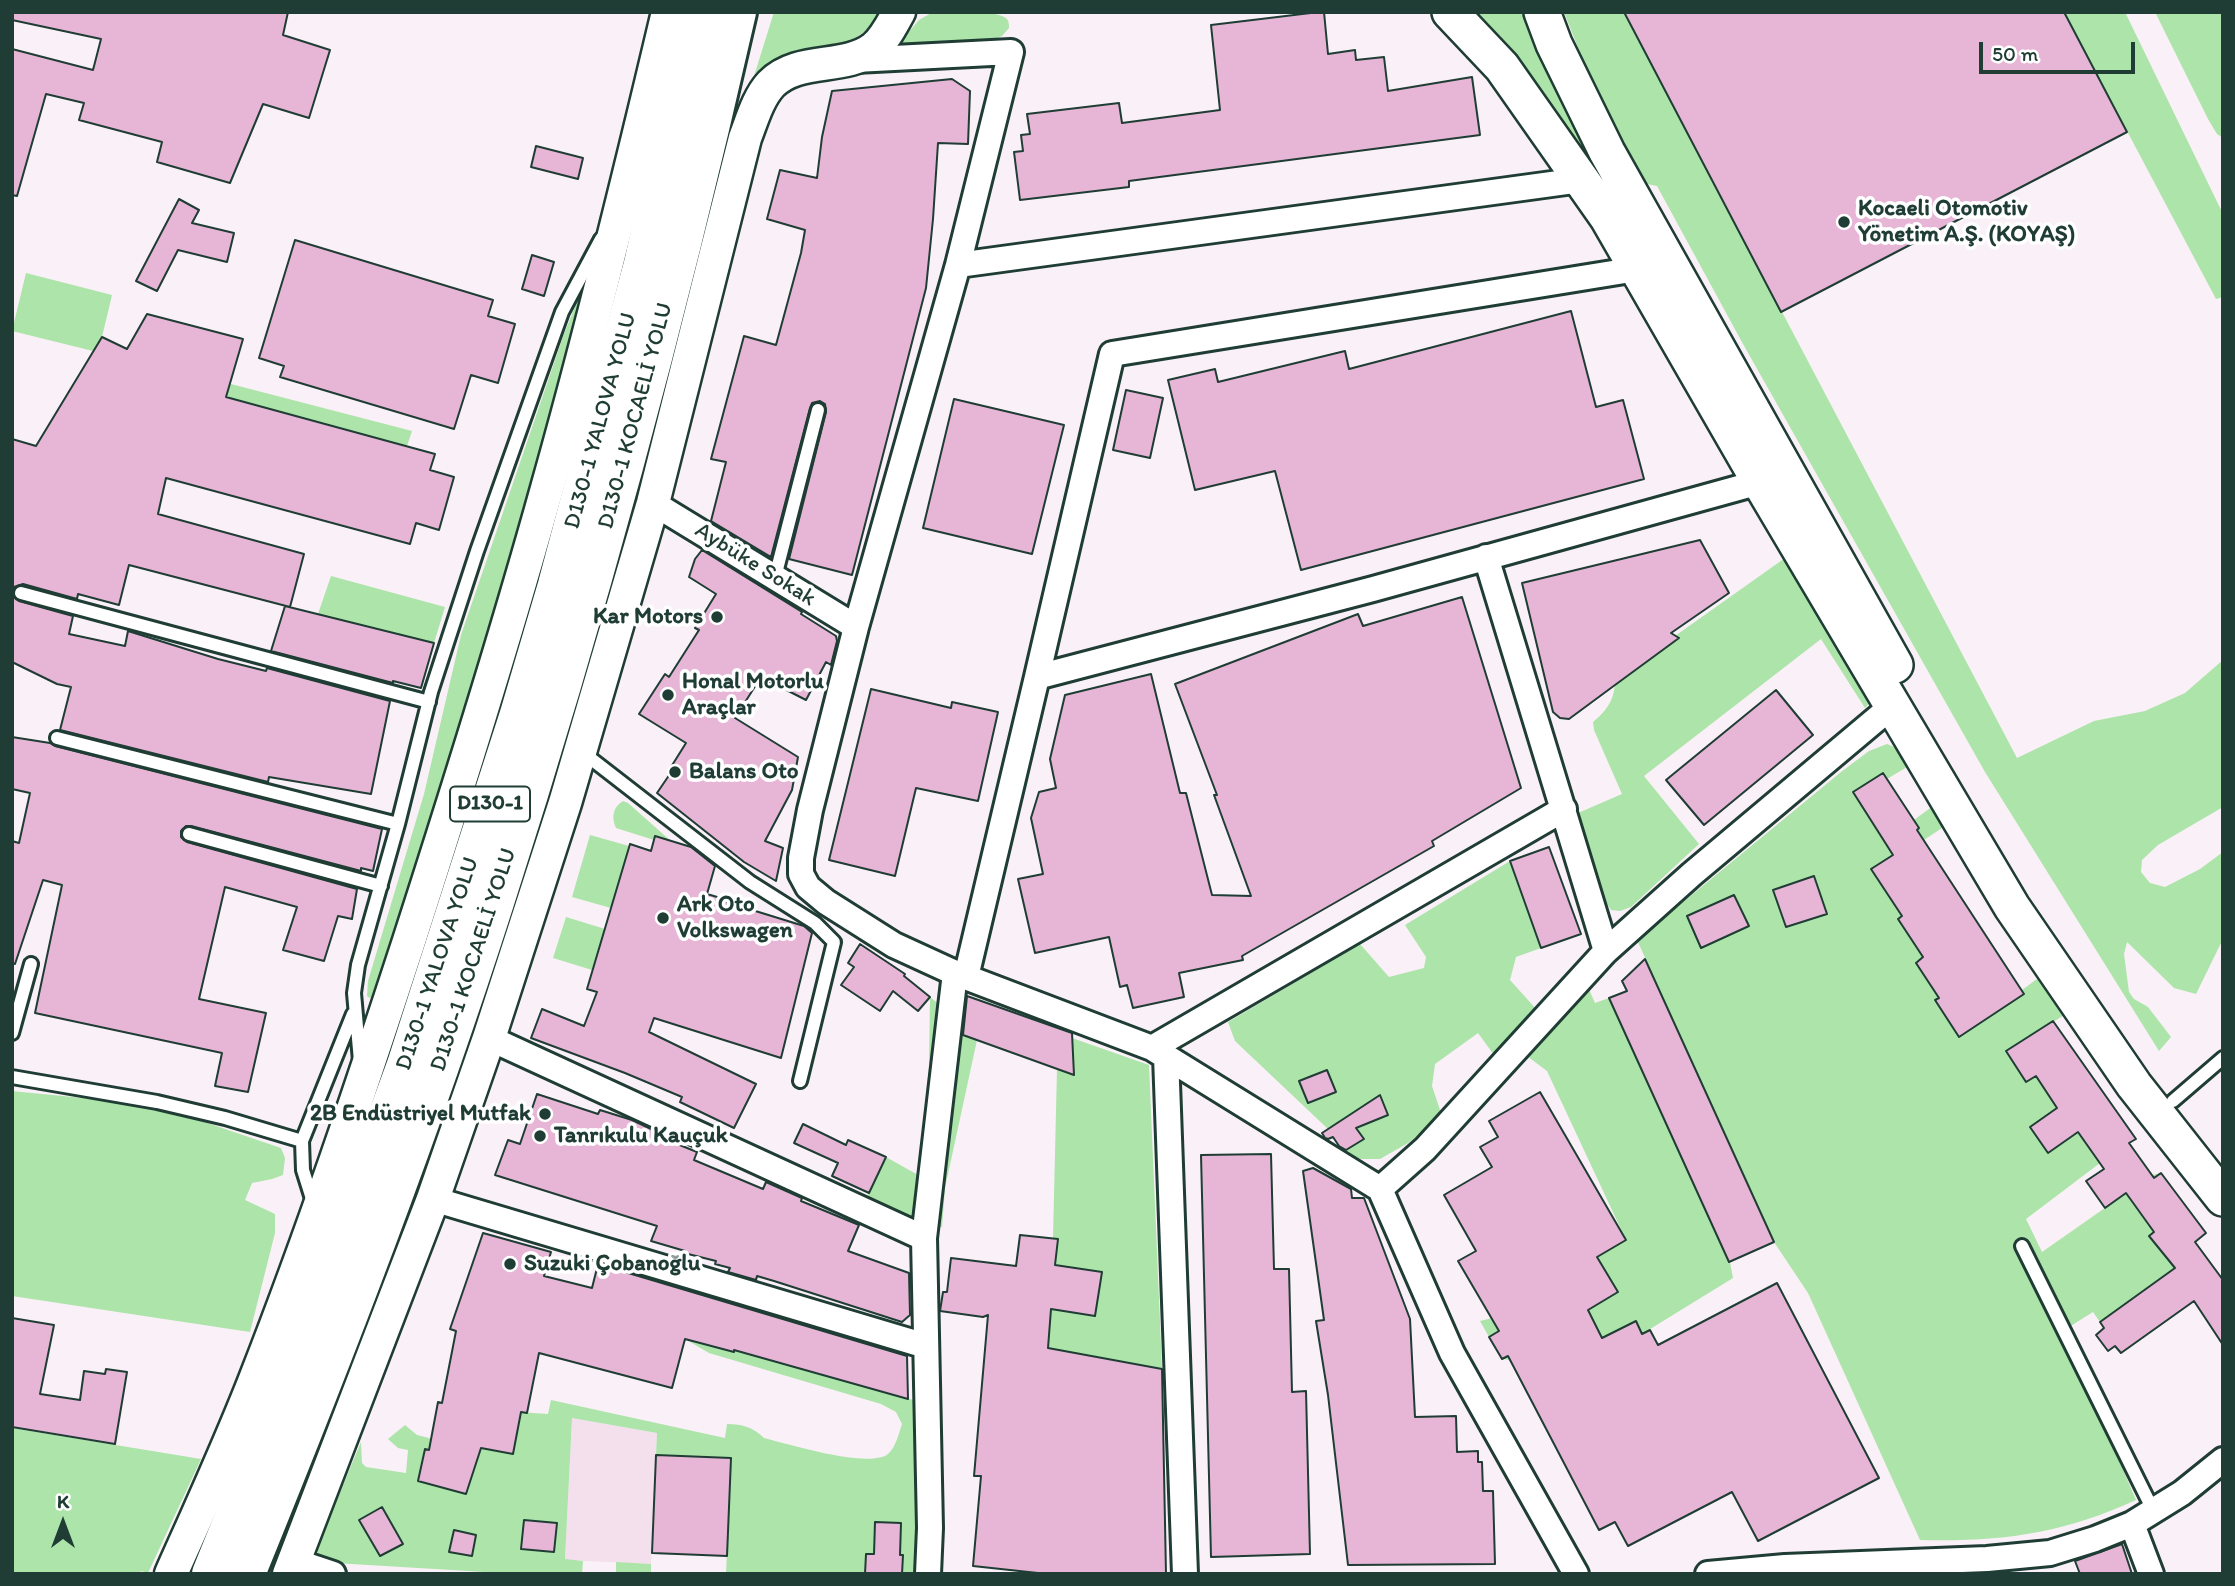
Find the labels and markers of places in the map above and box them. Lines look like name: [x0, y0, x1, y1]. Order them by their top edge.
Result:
place label: Kocaeli Otomotiv Yönetim A.Ş. (KOYAŞ): [1858, 195, 2075, 249]
marker: Kocaeli Otomotiv Yönetim A.Ş. (KOYAŞ): [1836, 214, 1852, 230]
place label: Kar Motors: [593, 603, 703, 631]
marker: Kar Motors: [709, 609, 725, 625]
place label: Honal Motorlu Araçlar: [682, 668, 824, 722]
marker: Honal Motorlu Araçlar: [660, 687, 676, 703]
place label: Balans Oto: [689, 758, 799, 786]
marker: Balans Oto: [667, 764, 683, 780]
place label: Ark Oto Volkswagen: [677, 891, 793, 945]
marker: Ark Oto Volkswagen: [655, 910, 671, 926]
place label: 2B Endüstriyel Mutfak: [310, 1100, 531, 1128]
marker: 2B Endüstriyel Mutfak: [537, 1106, 553, 1122]
place label: Tanrıkulu Kauçuk: [554, 1122, 728, 1150]
marker: Tanrıkulu Kauçuk: [532, 1128, 548, 1144]
place label: Suzuki Çobanoğlu: [524, 1250, 700, 1278]
marker: Suzuki Çobanoğlu: [502, 1256, 518, 1272]

